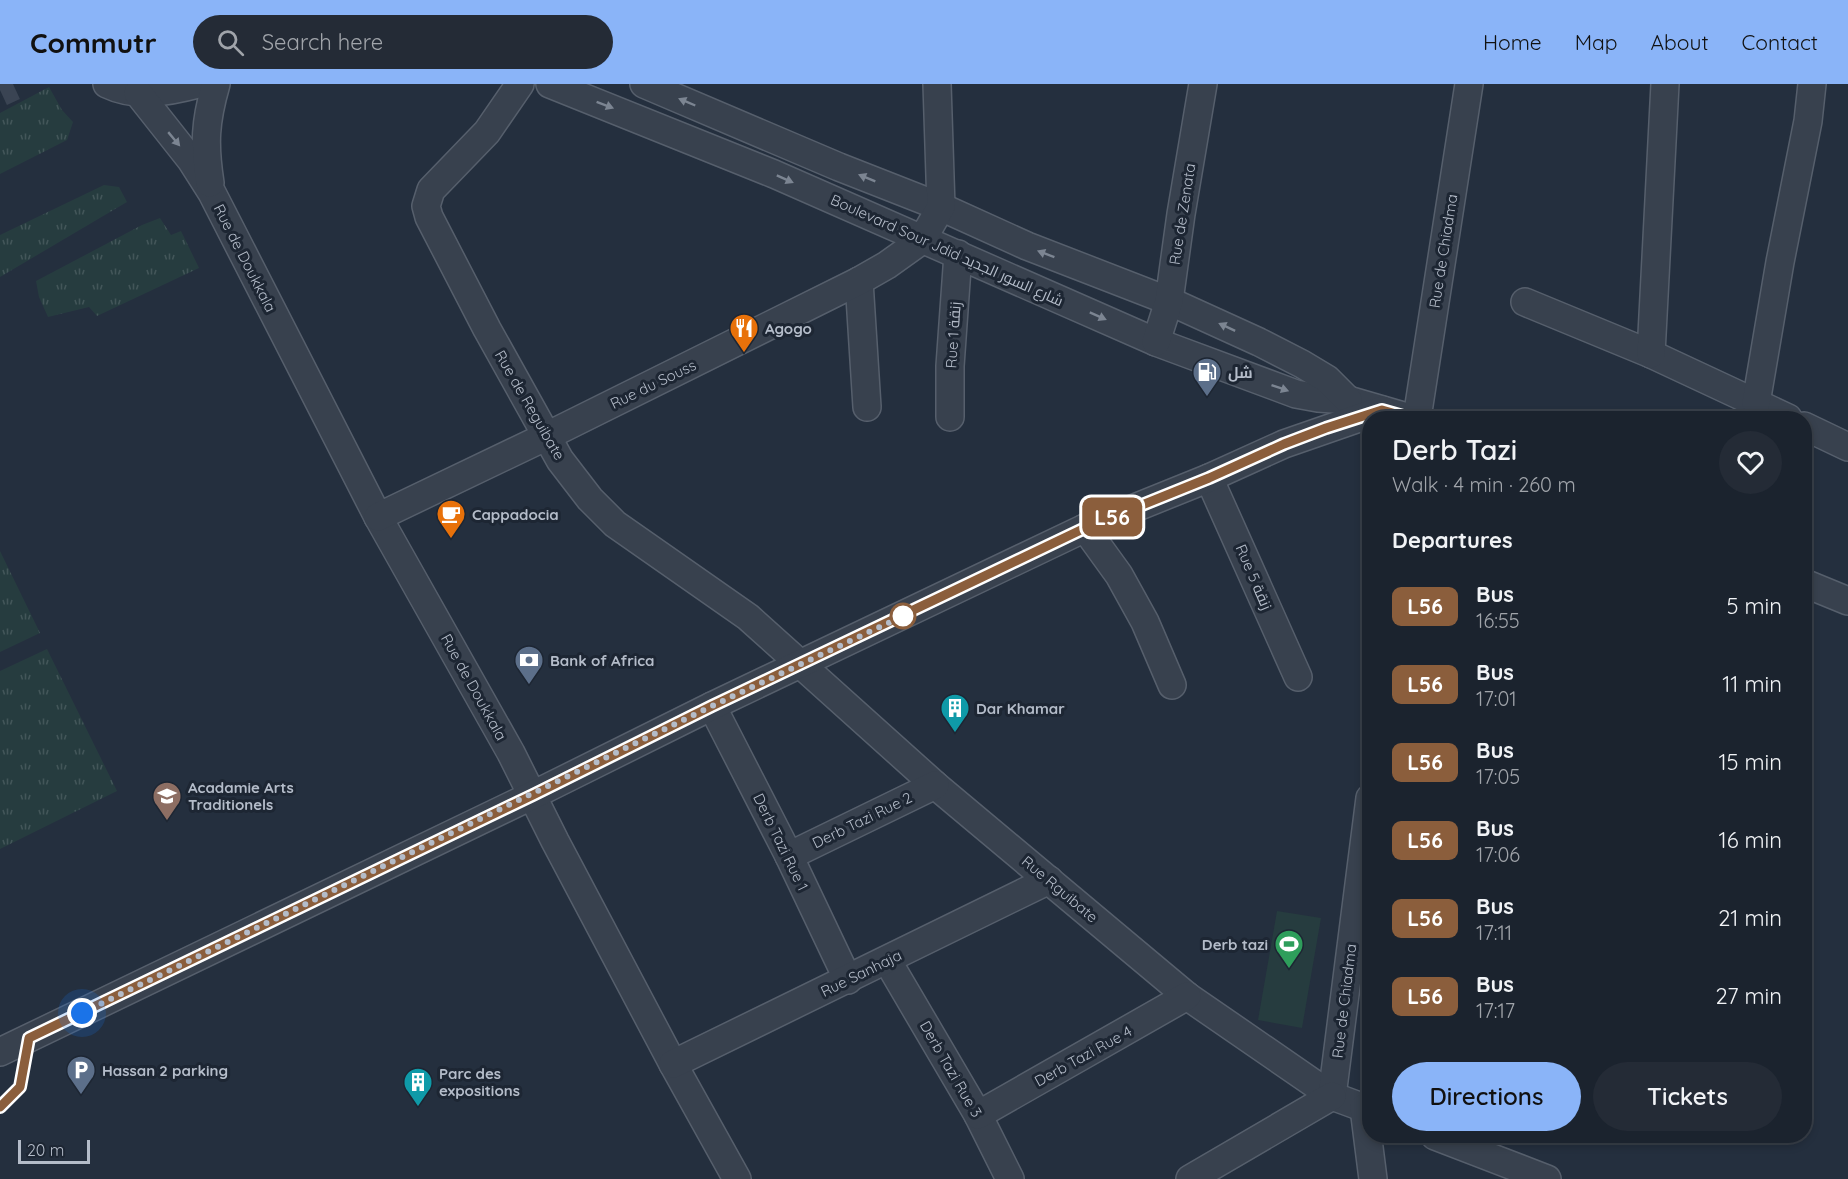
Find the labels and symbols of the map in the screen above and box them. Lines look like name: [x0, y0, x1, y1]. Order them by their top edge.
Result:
one-way arrow: [678, 97, 696, 107]
one-way arrow: [596, 101, 614, 110]
one-way arrow: [167, 131, 180, 146]
street label: Rue de Zenata: [1165, 162, 1199, 266]
one-way arrow: [858, 173, 876, 182]
one-way arrow: [777, 174, 795, 184]
street label: Boulevard Sour Jdid شارع السور الجديد: [827, 190, 1066, 312]
street label: Rue de Chiadma: [1425, 193, 1461, 309]
street label: Rue de Doukkala: [210, 201, 280, 315]
one-way arrow: [1037, 249, 1055, 259]
street label: Rue 1 زنقة: [941, 301, 965, 369]
one-way arrow: [1090, 311, 1108, 321]
restaurant icon: Agogo: [728, 312, 760, 354]
place label: Agogo: [765, 319, 812, 338]
one-way arrow: [1218, 323, 1235, 332]
street label: Rue de Reguibate: [491, 347, 569, 463]
street label: Rue du Souss: [607, 355, 699, 413]
fuel station icon: شل: [1191, 356, 1223, 398]
place label: شل: [1228, 363, 1253, 382]
one-way arrow: [1271, 384, 1289, 393]
cafe icon: Cappadocia: [435, 498, 467, 540]
line badge: L56: [1078, 498, 1146, 536]
place label: Cappadocia: [472, 505, 559, 524]
street label: Rue 5 زنقة: [1232, 541, 1276, 613]
unlabelled marker: [890, 603, 916, 629]
street label: Rue de Doukkala: [437, 630, 511, 744]
bank icon: Bank of Africa: [513, 644, 545, 686]
place label: Bank of Africa: [550, 651, 654, 670]
building icon: Dar Khamar: [939, 692, 971, 734]
place label: Dar Khamar: [976, 699, 1065, 718]
place label: Acadamie Arts Traditionels: [188, 778, 294, 814]
school or university icon: Acadamie Arts Traditionels: [151, 780, 183, 822]
street label: Derb Tazi Rue 2: [809, 788, 915, 852]
street label: Derb Tazi Rue 1: [749, 790, 813, 894]
street label: Rue Rguibate: [1018, 852, 1102, 926]
sports icon: Derb tazi: [1273, 928, 1305, 970]
place label: Derb tazi: [1202, 935, 1268, 954]
street label: Rue de Chiadma: [1328, 943, 1360, 1059]
street label: Rue Sanhaja: [817, 945, 905, 1001]
your location: [67, 998, 97, 1028]
street label: Derb Tazi Rue 3: [916, 1017, 986, 1121]
street label: Derb Tazi Rue 4: [1031, 1021, 1135, 1091]
parking icon: Hassan 2 parking: [65, 1054, 97, 1096]
place label: Hassan 2 parking: [102, 1061, 228, 1080]
place label: Parc des expositions: [439, 1064, 520, 1100]
building icon: Parc des expositions: [402, 1066, 434, 1108]
scale bar: [18, 1137, 90, 1164]

